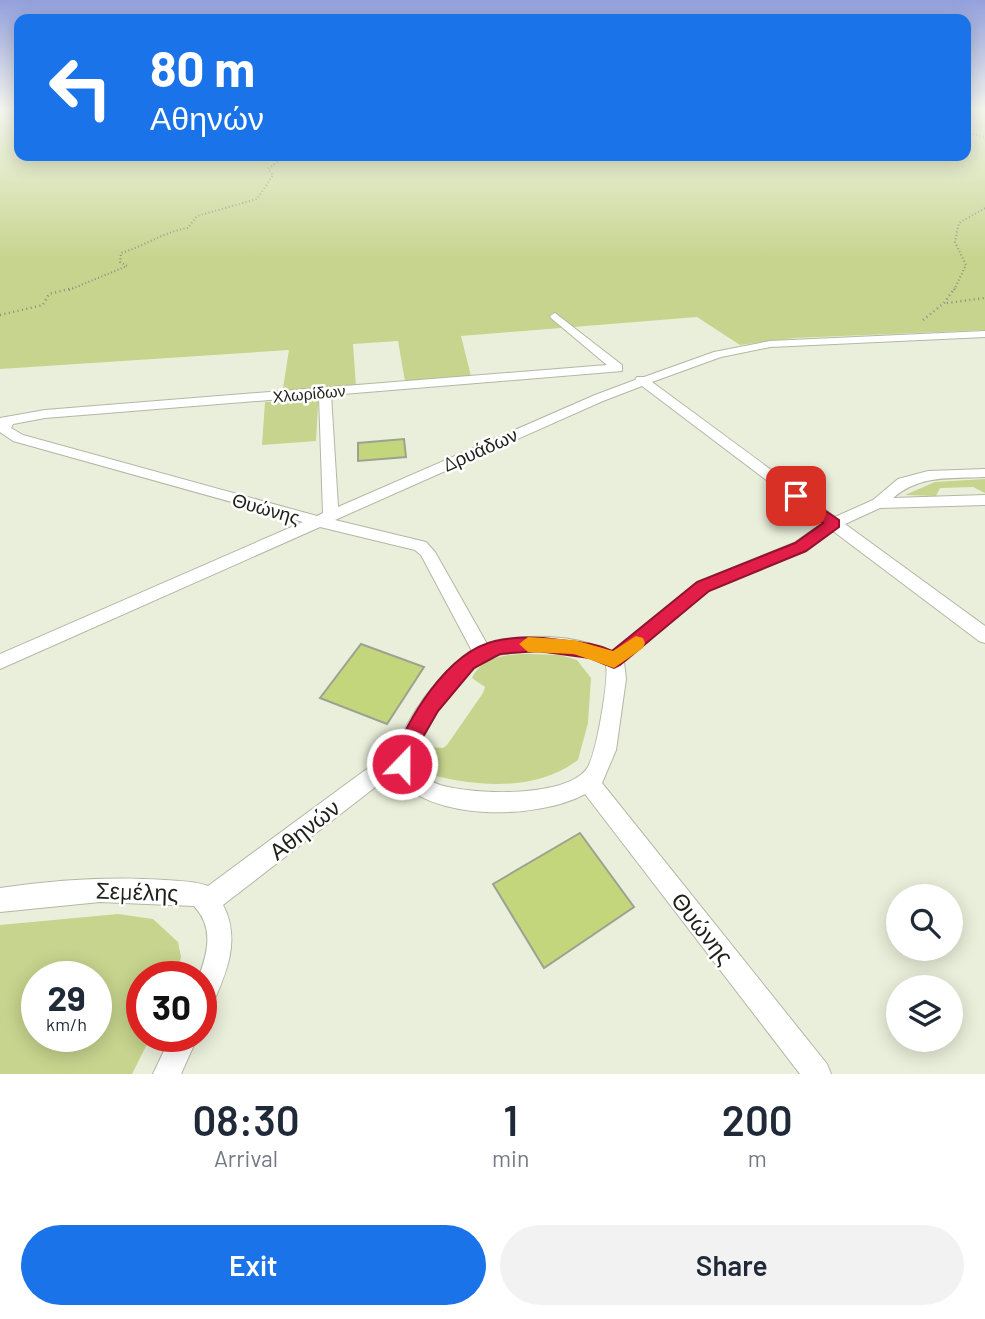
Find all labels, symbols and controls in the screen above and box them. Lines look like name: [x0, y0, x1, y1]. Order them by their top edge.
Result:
text: 80 m: [150, 38, 255, 97]
icon: left: [35, 42, 126, 133]
text: Αθηνών: [150, 98, 264, 136]
street label: Χλωρίδων: [272, 380, 346, 406]
street label: Δρυάδων: [439, 422, 521, 476]
pin: [766, 466, 826, 526]
icon: arrive: [777, 477, 815, 515]
street label: Θυώνης: [230, 487, 302, 529]
position arrow: [365, 727, 439, 801]
street label: Αθηνών: [263, 793, 345, 865]
street label: Σεμέλης: [95, 876, 179, 906]
map controls: [886, 884, 963, 1052]
button: search: [886, 884, 963, 961]
street label: Θυώνης: [666, 886, 740, 970]
speed limit sign: 30: [126, 961, 217, 1052]
button: layers: [886, 975, 963, 1052]
text: 29: [47, 976, 86, 1018]
text: km/h: [46, 1013, 87, 1035]
text: 08:30: [192, 1094, 300, 1144]
text: 1: [503, 1094, 518, 1144]
text: 200: [722, 1094, 793, 1144]
text: Arrival: [214, 1144, 278, 1172]
text: min: [492, 1144, 529, 1172]
text: m: [748, 1144, 767, 1172]
button: Exit: [21, 1225, 486, 1305]
button: Share: [500, 1225, 964, 1305]

